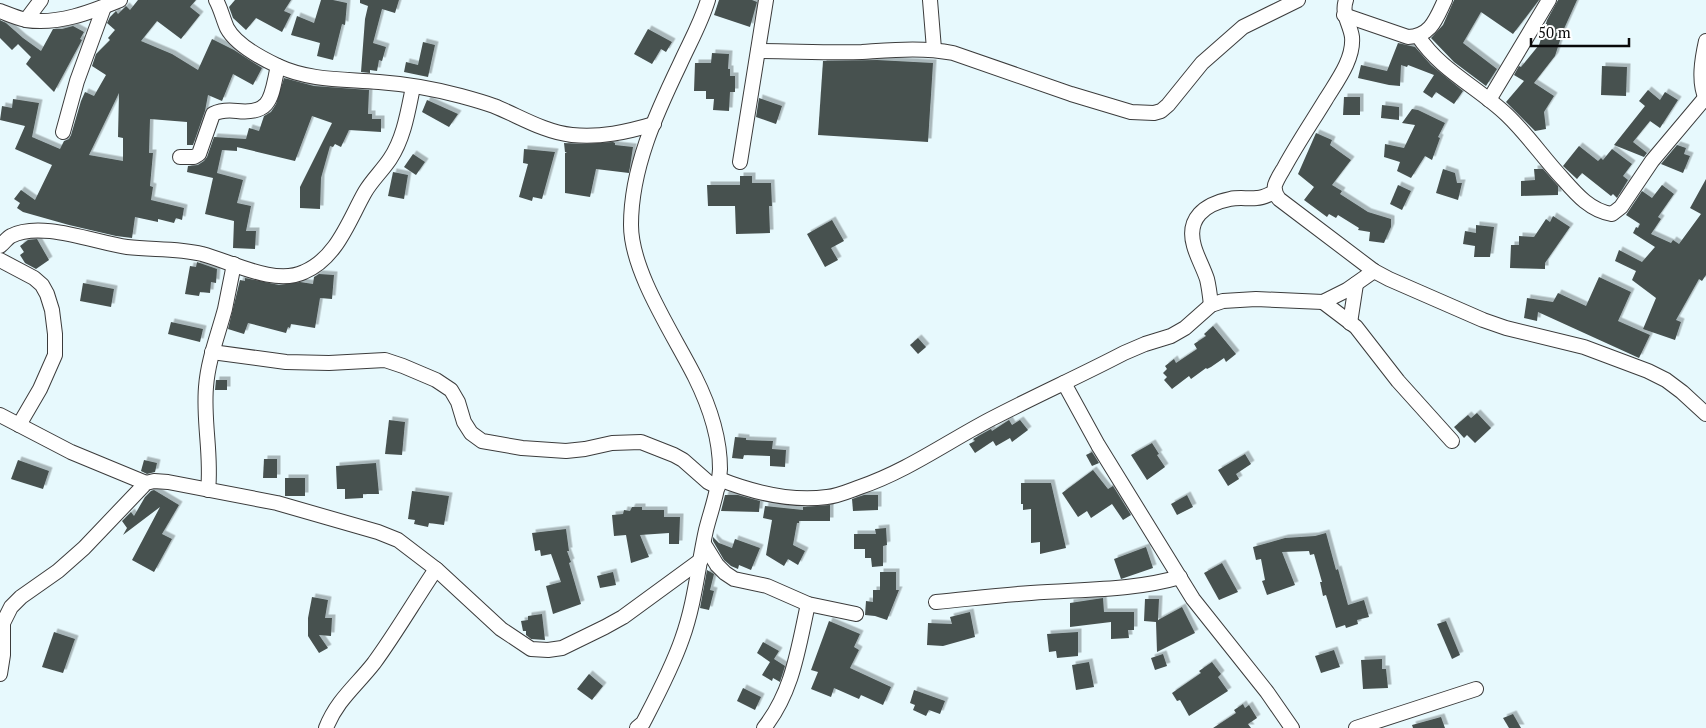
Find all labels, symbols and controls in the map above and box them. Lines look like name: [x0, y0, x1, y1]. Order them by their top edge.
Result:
scale bar: [1531, 15, 1628, 47]
text: 50 m: [1538, 22, 1571, 42]

